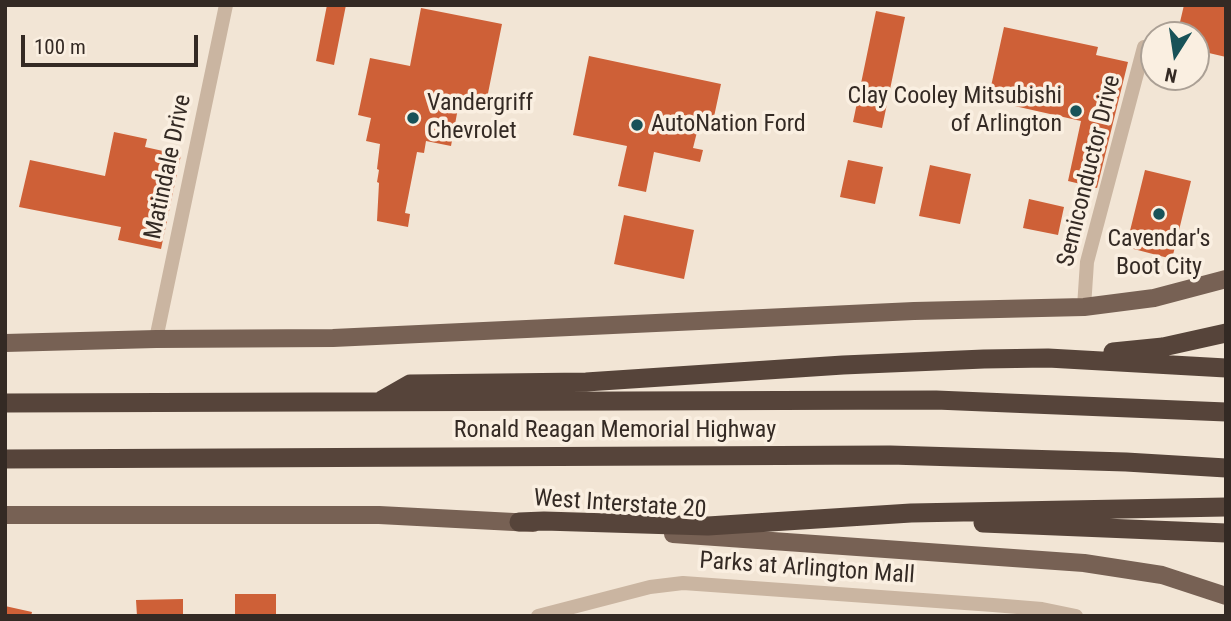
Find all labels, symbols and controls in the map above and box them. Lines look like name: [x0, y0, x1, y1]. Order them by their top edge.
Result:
scale bar: [24, 21, 201, 65]
north arrow: [1140, 21, 1210, 91]
text: 100 m: [34, 35, 86, 59]
text: N: [1163, 63, 1179, 88]
street label: Semiconductor Drive: [1052, 72, 1128, 270]
place label: Clay Cooley Mitsubishi of Arlington: [848, 83, 1062, 139]
place label: Vandergriff Chevrolet: [427, 90, 533, 146]
street label: Matindale Drive: [140, 92, 198, 242]
marker: Clay Cooley Mitsubishi of Arlington: [1068, 103, 1084, 119]
marker: Vandergriff Chevrolet: [405, 110, 421, 126]
place label: AutoNation Ford: [651, 111, 806, 139]
marker: AutoNation Ford: [629, 117, 645, 133]
marker: Cavendar's Boot City: [1151, 206, 1167, 222]
place label: Cavendar's Boot City: [1107, 226, 1211, 282]
street label: Ronald Reagan Memorial Highway: [454, 417, 776, 445]
street label: West Interstate 20: [533, 485, 707, 525]
street label: Parks at Arlington Mall: [698, 547, 916, 591]

